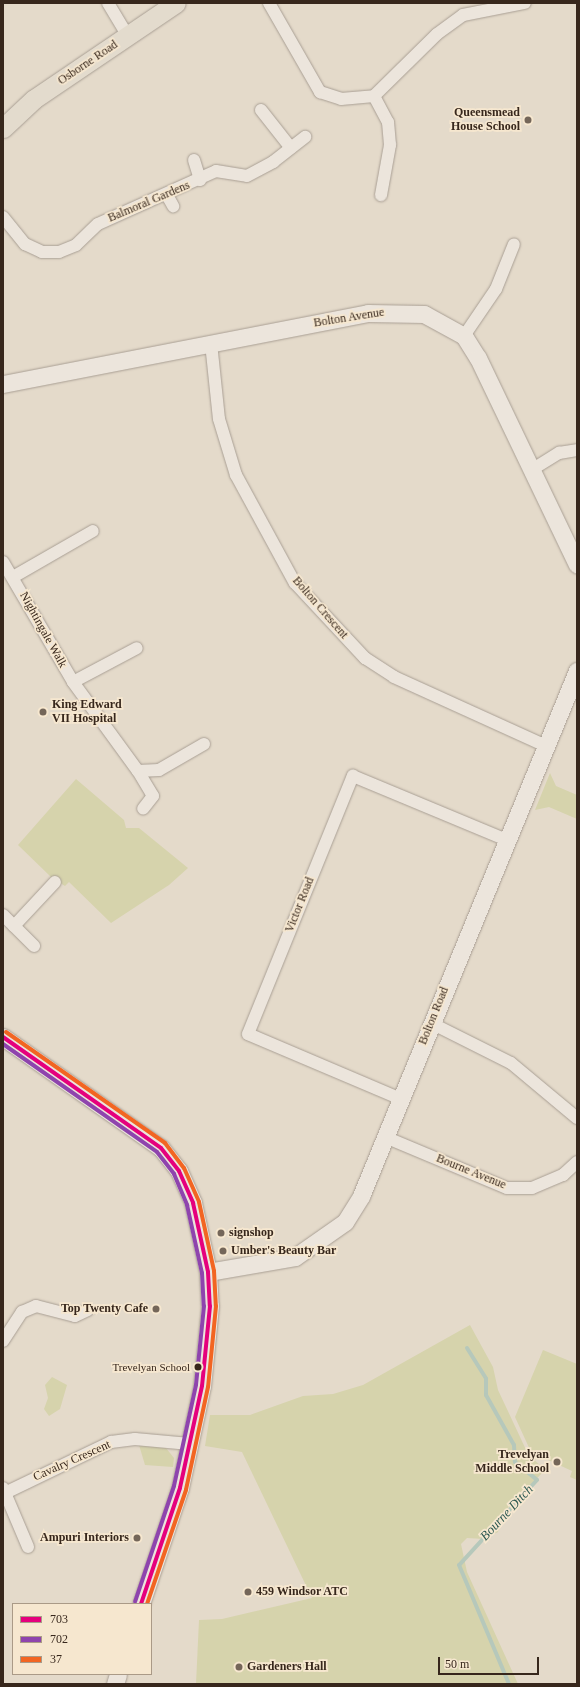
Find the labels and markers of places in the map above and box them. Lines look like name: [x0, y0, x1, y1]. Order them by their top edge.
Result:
place label: Queensmead House School: [451, 106, 520, 134]
marker: Queensmead House School: [523, 115, 533, 125]
place label: King Edward VII Hospital: [52, 698, 122, 726]
marker: King Edward VII Hospital: [37, 706, 49, 718]
place label: signshop: [229, 1226, 274, 1240]
marker: signshop: [216, 1228, 226, 1238]
place label: Umber's Beauty Bar: [231, 1244, 336, 1258]
marker: Umber's Beauty Bar: [218, 1246, 228, 1256]
place label: Top Twenty Cafe: [61, 1302, 148, 1316]
marker: Top Twenty Cafe: [151, 1304, 161, 1314]
place label: Trevelyan School: [112, 1360, 190, 1374]
marker: Trevelyan School: [193, 1362, 203, 1372]
place label: Trevelyan Middle School: [475, 1448, 549, 1476]
marker: Trevelyan Middle School: [552, 1457, 562, 1467]
place label: Ampuri Interiors: [40, 1531, 129, 1545]
marker: Ampuri Interiors: [132, 1533, 142, 1543]
place label: 459 Windsor ATC: [256, 1585, 349, 1599]
marker: 459 Windsor ATC: [243, 1587, 253, 1597]
place label: Gardeners Hall: [247, 1660, 327, 1674]
marker: Gardeners Hall: [234, 1662, 244, 1672]

